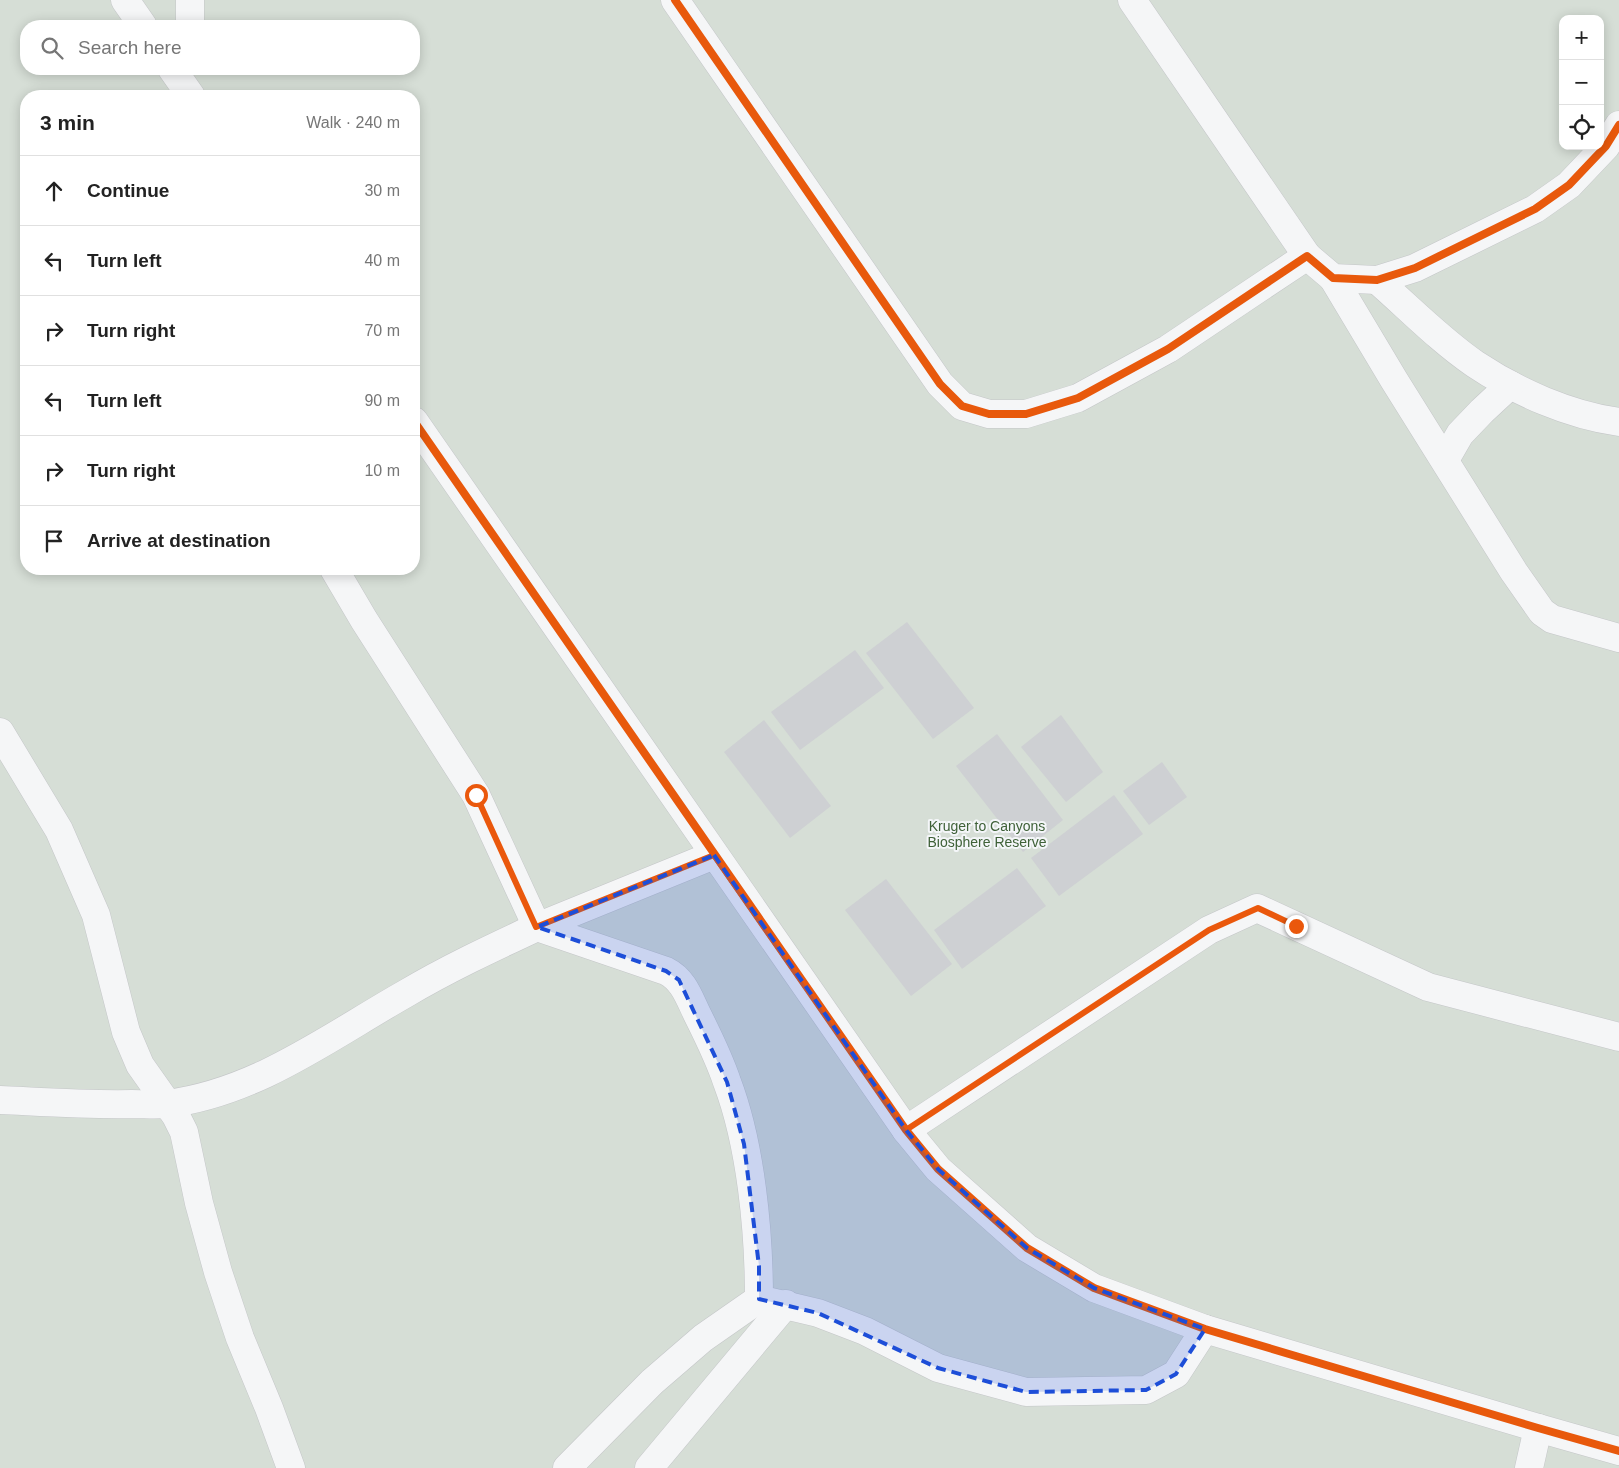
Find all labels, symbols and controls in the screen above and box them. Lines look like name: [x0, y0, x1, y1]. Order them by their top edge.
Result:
map controls: [1559, 15, 1604, 150]
button: +: [1559, 15, 1604, 60]
search box: [20, 20, 420, 75]
icon: search: [38, 34, 66, 62]
text: Search here: [78, 37, 182, 58]
button: −: [1559, 60, 1604, 105]
button: locate: [1559, 105, 1604, 150]
text: 3 min: [40, 111, 95, 134]
text: Walk · 240 m: [306, 114, 400, 131]
icon: ahead: [40, 177, 68, 205]
text: Continue: [87, 180, 169, 201]
text: 30 m: [364, 182, 400, 199]
icon: left: [40, 247, 68, 275]
text: Turn left: [87, 250, 162, 271]
text: 40 m: [364, 252, 400, 269]
icon: right: [40, 317, 68, 345]
text: Turn right: [87, 320, 175, 341]
text: 70 m: [364, 322, 400, 339]
icon: left: [40, 387, 68, 415]
text: Turn left: [87, 390, 162, 411]
text: 90 m: [364, 392, 400, 409]
icon: right: [40, 457, 68, 485]
text: Turn right: [87, 460, 175, 481]
text: 10 m: [364, 462, 400, 479]
icon: arrive: [40, 527, 68, 555]
text: Arrive at destination: [87, 530, 271, 551]
route start: [465, 784, 488, 807]
park label: Kruger to Canyons Biosphere Reserve: [927, 818, 1047, 850]
route end: [1285, 915, 1308, 938]

